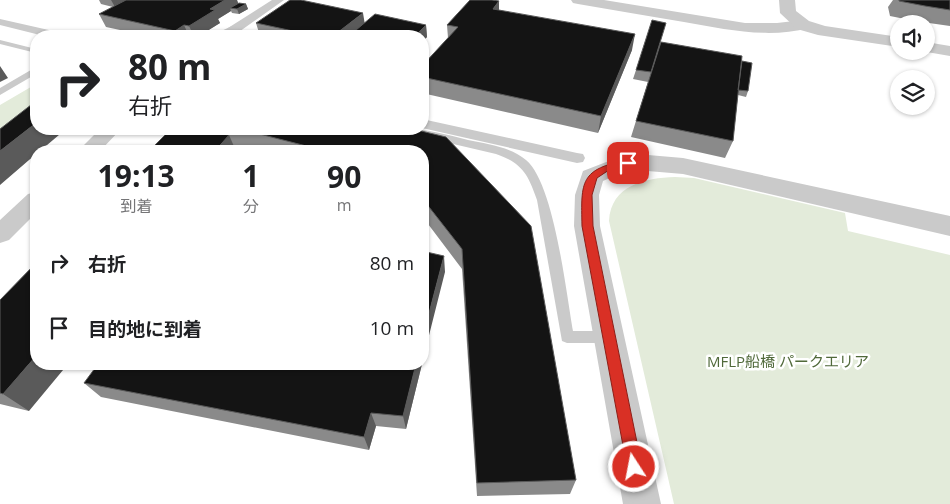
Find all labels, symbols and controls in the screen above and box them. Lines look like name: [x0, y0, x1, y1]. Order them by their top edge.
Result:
map controls: [890, 15, 935, 115]
button: sound: [890, 15, 935, 60]
text: 80 m: [128, 43, 211, 90]
icon: right: [45, 50, 110, 115]
button: layers: [890, 70, 935, 115]
text: 右折: [128, 90, 172, 120]
pin: [607, 142, 649, 184]
icon: arrive: [614, 149, 642, 177]
text: 19:13: [98, 155, 175, 196]
text: 1: [242, 155, 259, 196]
text: 90: [327, 156, 361, 197]
text: m: [337, 194, 352, 216]
text: 到着: [120, 195, 152, 217]
text: 分: [243, 195, 259, 217]
icon: right: [45, 249, 73, 277]
text: 80 m: [370, 250, 414, 276]
text: 右折: [88, 251, 126, 277]
icon: arrive: [45, 314, 73, 342]
text: 10 m: [370, 315, 414, 341]
text: 目的地に到着: [88, 316, 202, 342]
park label: MFLP船橋 パークエリア: [707, 351, 869, 371]
position arrow: [607, 440, 659, 492]

